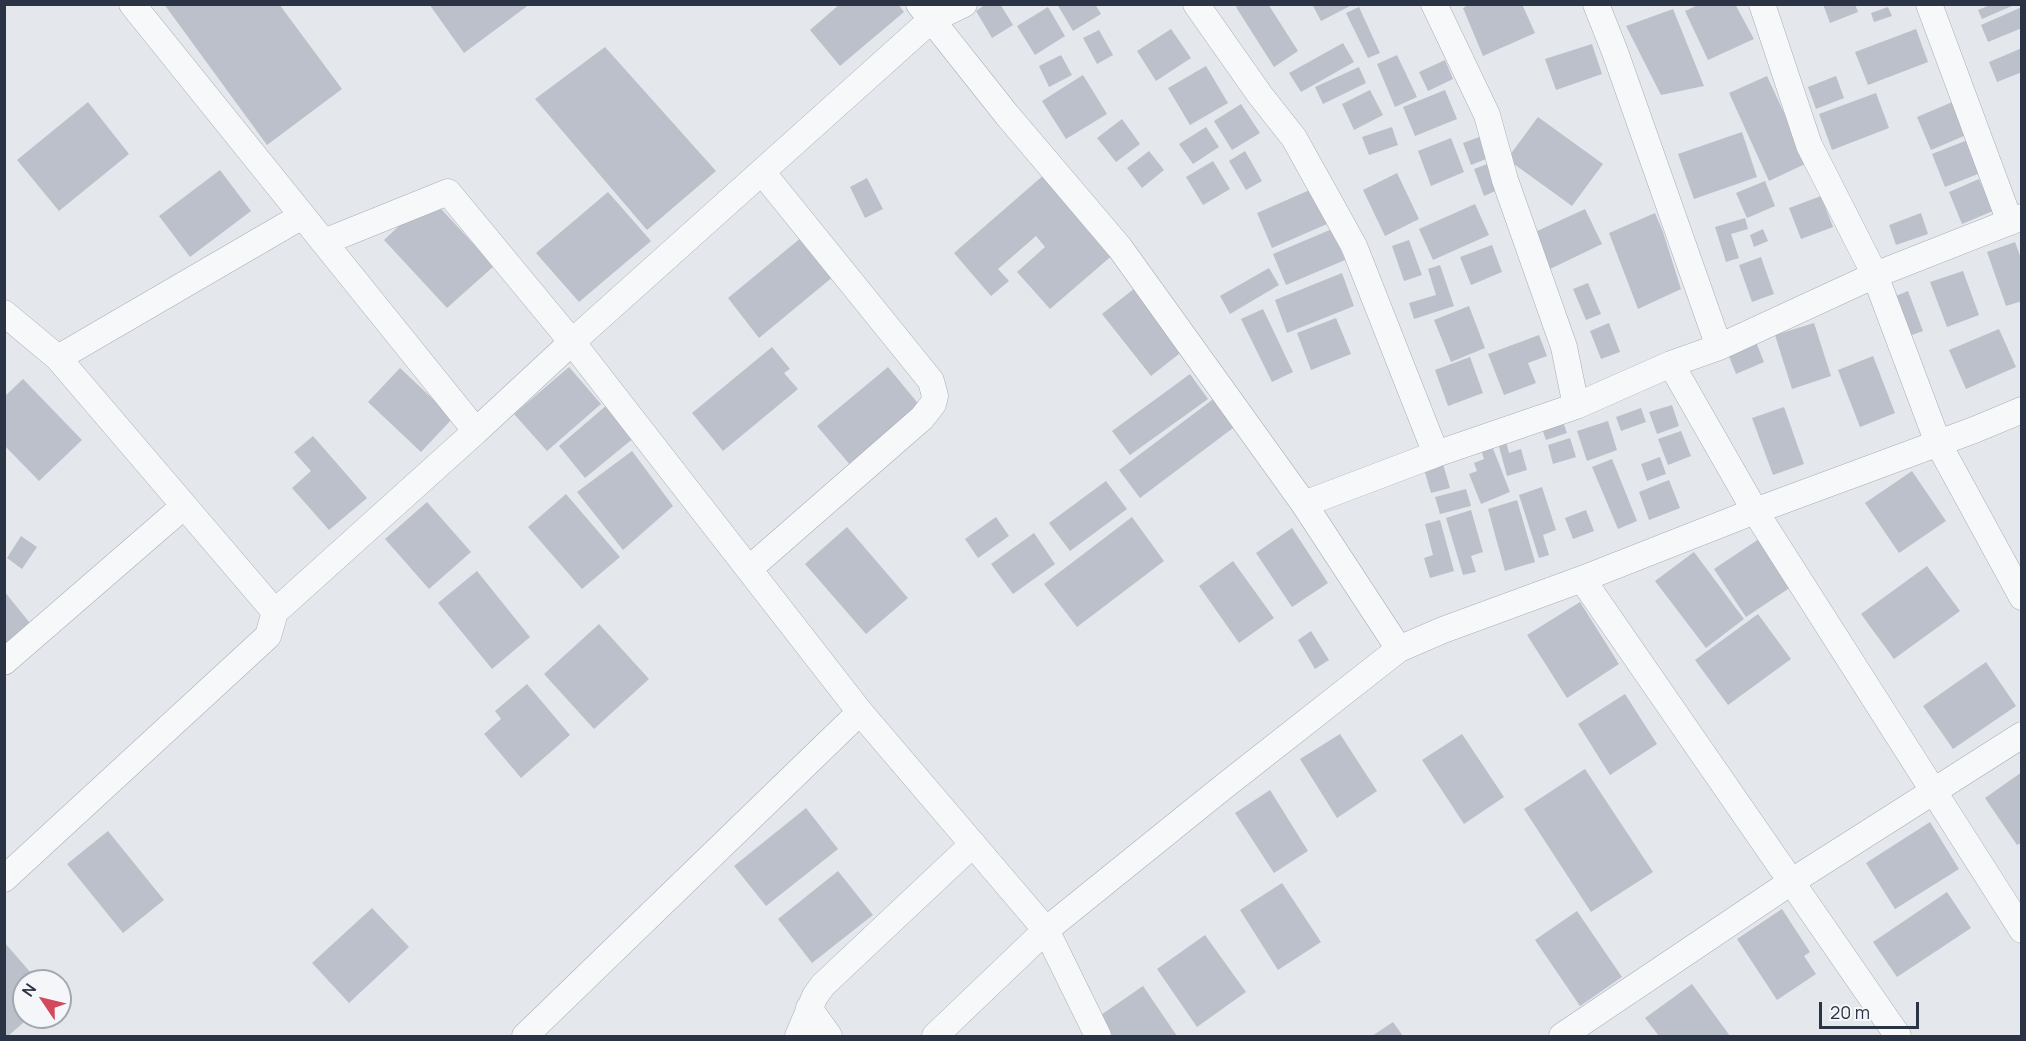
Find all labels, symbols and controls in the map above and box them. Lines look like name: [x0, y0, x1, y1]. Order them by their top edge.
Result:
north arrow: [12, 969, 72, 1029]
text: N: [17, 979, 41, 1001]
scale bar: [1822, 990, 1922, 1028]
text: 20 m: [1830, 1000, 1870, 1024]

